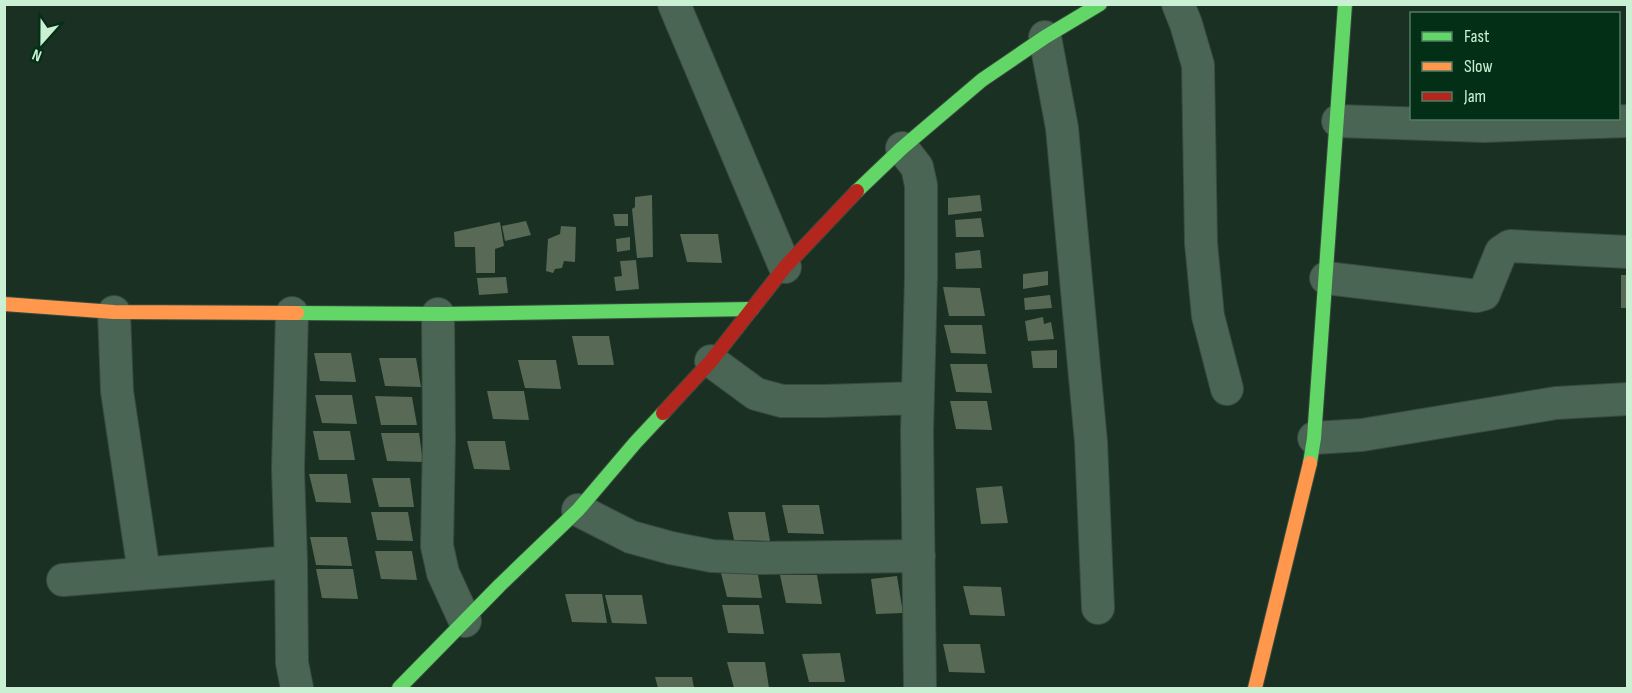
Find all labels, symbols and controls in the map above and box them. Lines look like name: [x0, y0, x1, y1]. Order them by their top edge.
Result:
north arrow: [12, 12, 72, 72]
legend: [1410, 12, 1620, 120]
text: Fast: [1464, 26, 1490, 47]
text: N: [30, 44, 45, 65]
text: Slow: [1464, 56, 1493, 77]
text: Jam: [1463, 86, 1486, 107]

